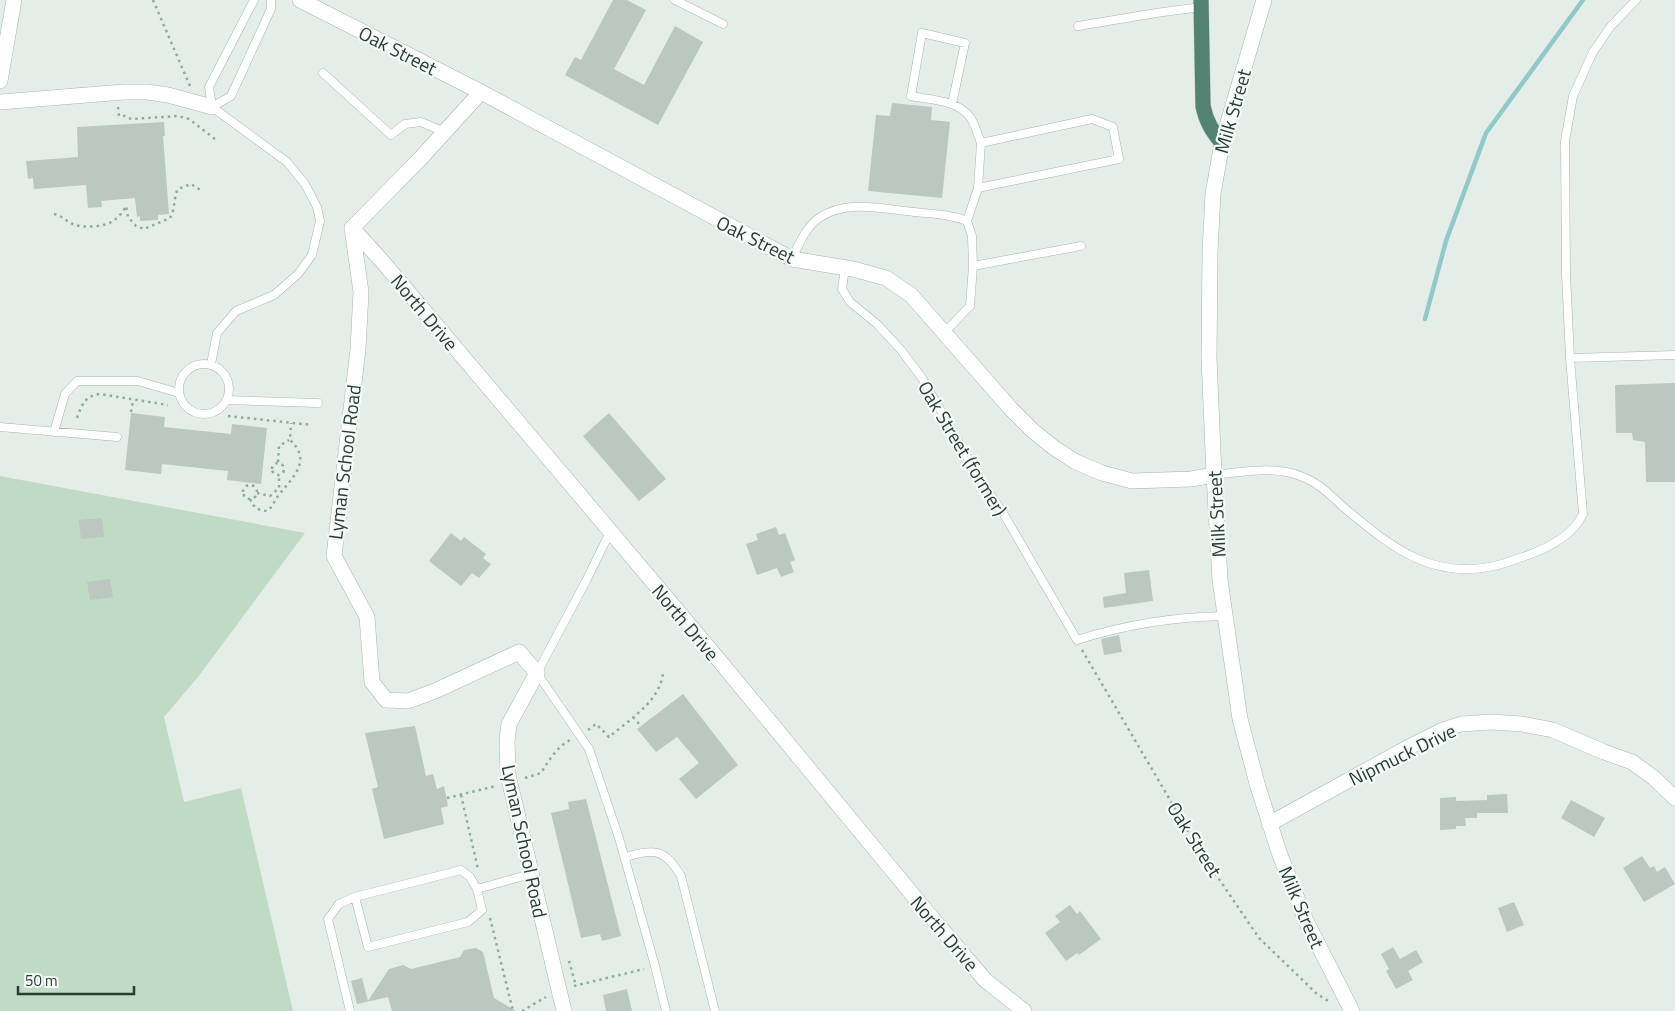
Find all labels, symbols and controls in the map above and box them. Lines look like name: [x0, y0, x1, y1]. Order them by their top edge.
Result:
street label: Oak Street: [354, 18, 442, 82]
street label: Milk Street: [1206, 65, 1258, 157]
street label: Oak Street: [712, 207, 801, 271]
street label: North Drive: [384, 267, 466, 357]
street label: Oak Street (former): [911, 375, 1015, 521]
street label: Lyman School Road: [320, 383, 368, 541]
street label: Milk Street: [1199, 470, 1233, 558]
street label: North Drive: [645, 577, 727, 667]
street label: Nipmuck Drive: [1343, 716, 1461, 792]
street label: Lyman School Road: [495, 762, 555, 920]
street label: Oak Street: [1160, 796, 1230, 883]
street label: Milk Street: [1272, 861, 1332, 953]
street label: North Drive: [904, 889, 986, 977]
scale bar: [18, 964, 134, 996]
text: 50 m: [25, 969, 58, 992]

